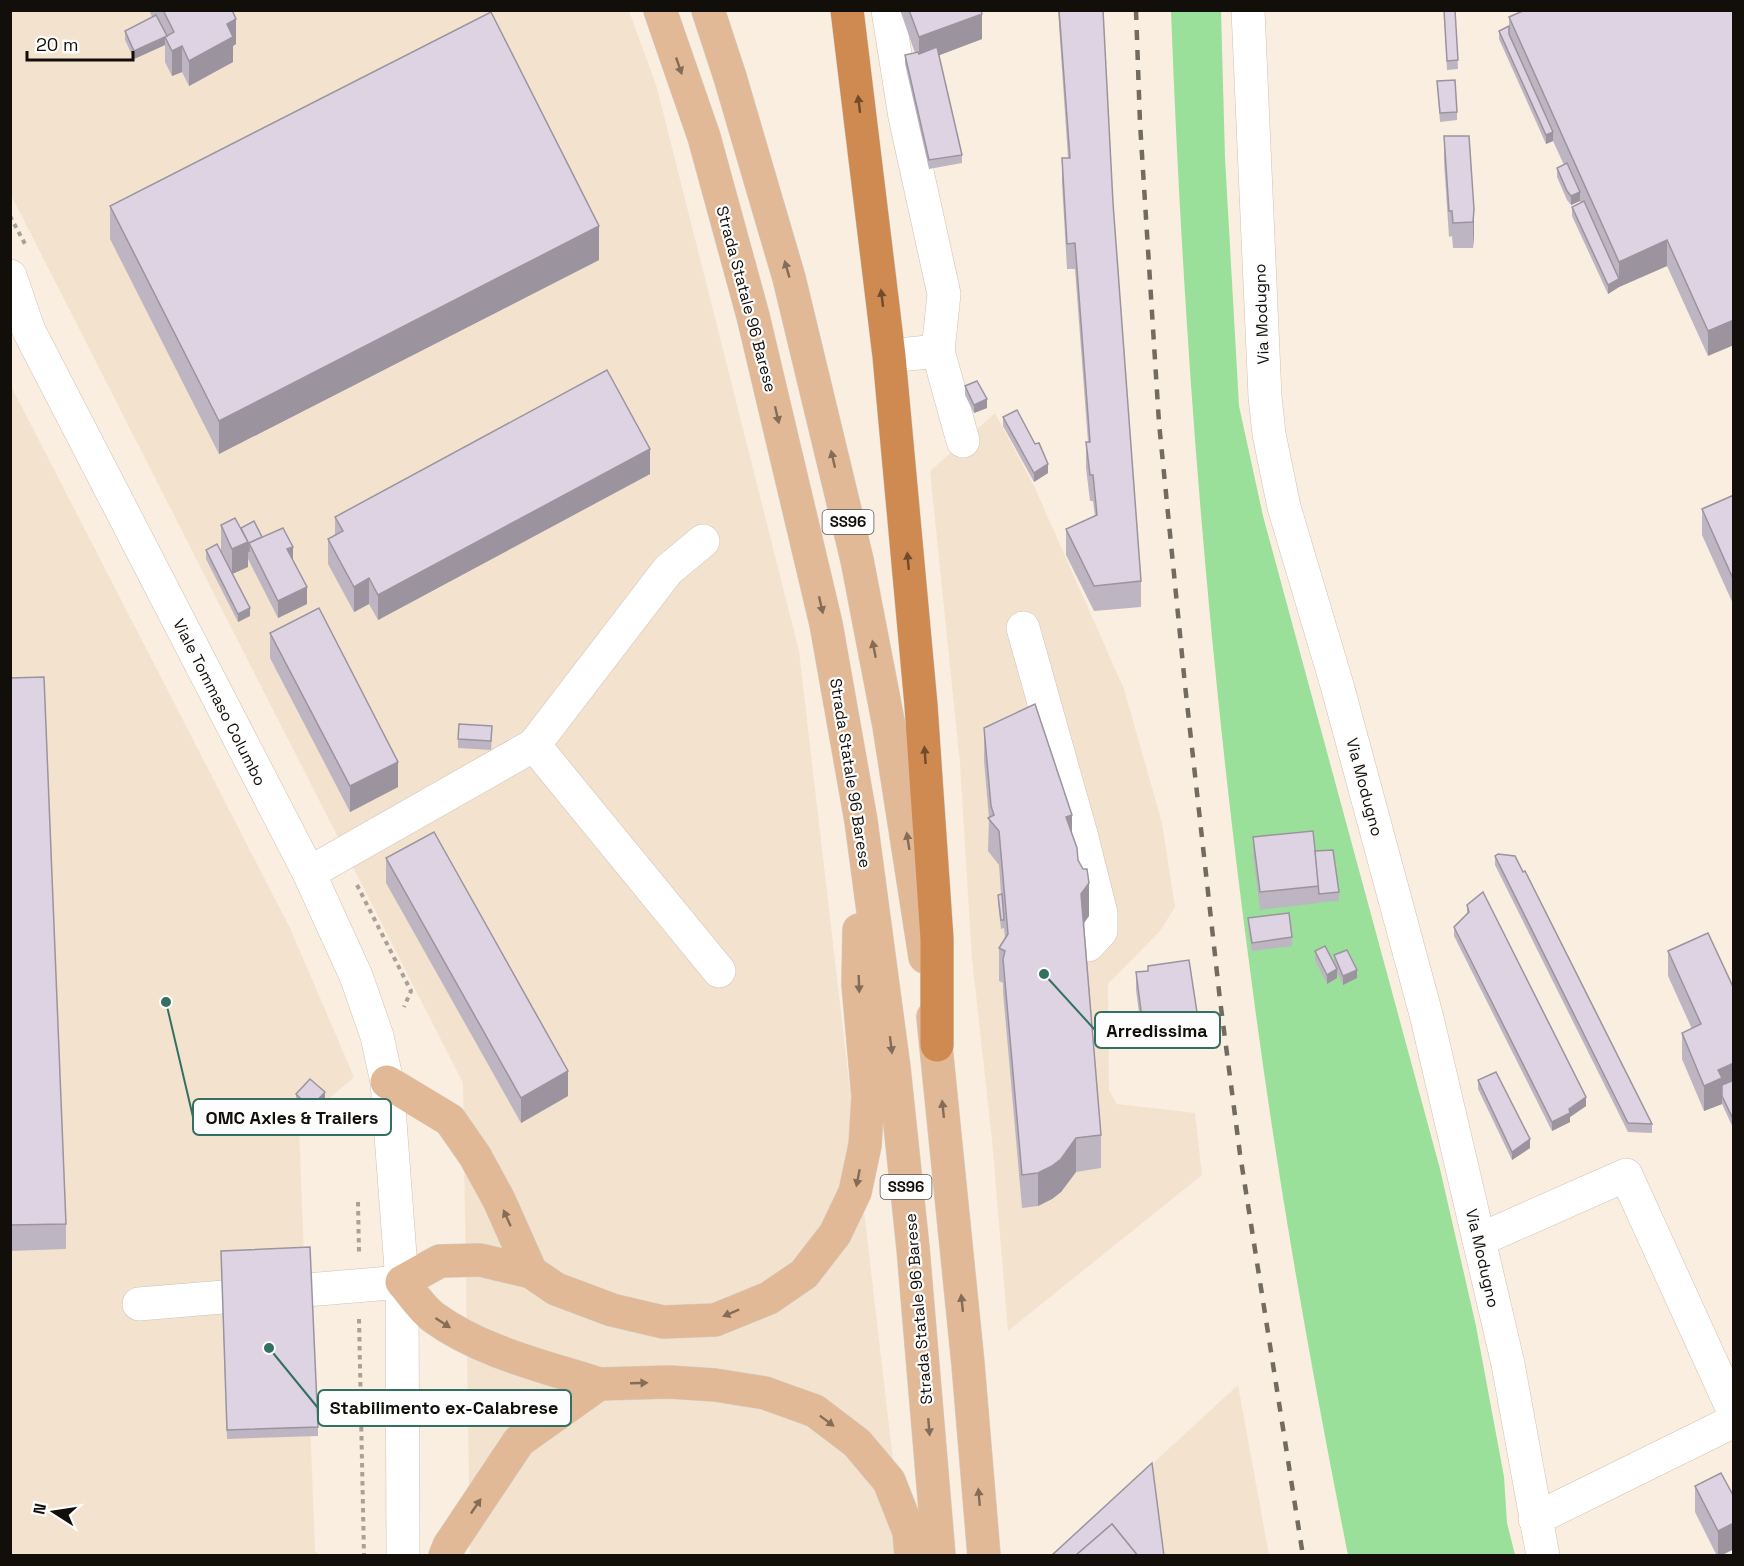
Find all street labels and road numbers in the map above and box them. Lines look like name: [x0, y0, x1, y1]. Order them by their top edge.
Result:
street label: Strada Statale 96 Barese: [712, 204, 781, 395]
street label: Via Modugno: [1249, 263, 1274, 365]
road number: SS96: [822, 510, 874, 534]
street label: Viale Tommaso Columbo: [168, 615, 271, 789]
street label: Strada Statale 96 Barese: [825, 677, 876, 870]
street label: Via Modugno: [1341, 736, 1388, 839]
road number: SS96: [880, 1175, 932, 1199]
street label: Via Modugno: [1461, 1207, 1504, 1310]
street label: Strada Statale 96 Barese: [900, 1212, 937, 1405]

